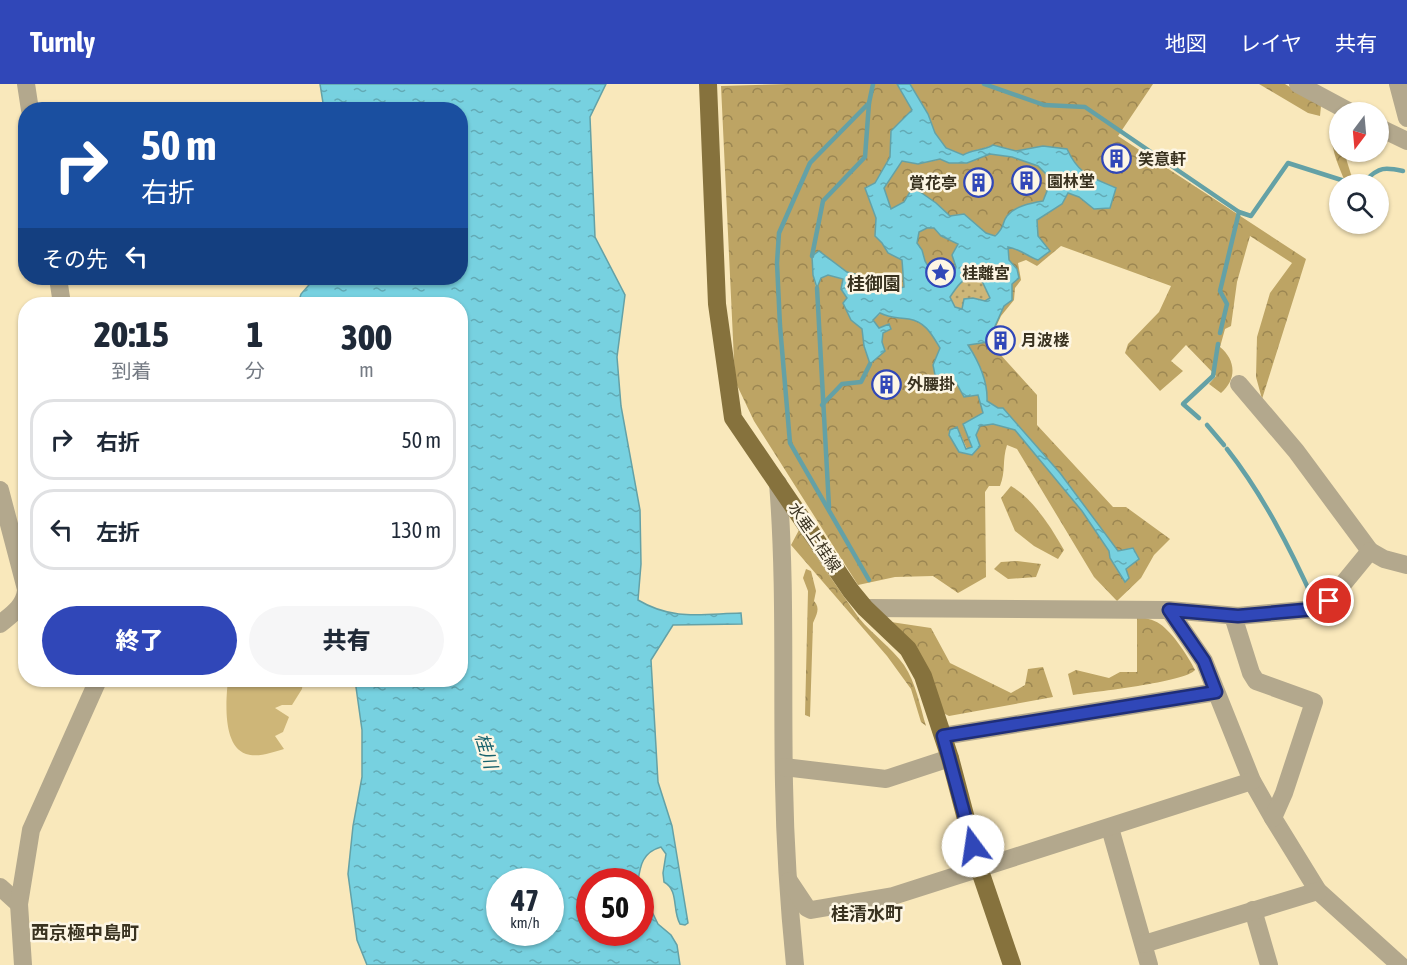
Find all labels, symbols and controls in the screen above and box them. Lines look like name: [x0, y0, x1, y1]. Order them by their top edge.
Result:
text: Turnly: [30, 26, 95, 58]
text: 地図: [1165, 31, 1207, 55]
text: レイヤ: [1240, 31, 1302, 55]
text: 共有: [1335, 31, 1377, 55]
north arrow: [1329, 102, 1389, 162]
map controls: [1329, 102, 1389, 234]
text: 50 m: [141, 121, 216, 169]
icon: right: [42, 126, 120, 204]
building icon: 笑意軒: [1101, 143, 1133, 175]
place label: 笑意軒: [1138, 150, 1186, 168]
building icon: 園林堂: [1010, 165, 1042, 197]
building icon: 賞花亭: [962, 167, 994, 199]
place label: 園林堂: [1047, 172, 1095, 190]
place label: 賞花亭: [909, 174, 957, 192]
button: search: [1329, 174, 1389, 234]
text: 右折: [141, 177, 195, 208]
icon: left: [120, 240, 153, 273]
text: その先: [42, 246, 108, 272]
place icon: 桂離宮: [925, 257, 957, 289]
place label: 桂離宮: [962, 264, 1010, 282]
district label: 桂御園: [847, 273, 901, 294]
text: 20:15: [94, 313, 169, 355]
text: 1: [247, 313, 263, 355]
text: 300: [341, 316, 392, 358]
building icon: 月波楼: [984, 324, 1016, 356]
place label: 月波楼: [1021, 331, 1070, 349]
text: m: [359, 358, 374, 381]
text: 到着: [112, 359, 152, 382]
text: 分: [245, 359, 265, 382]
building icon: 外腰掛: [870, 368, 902, 400]
place label: 外腰掛: [907, 375, 955, 393]
icon: right: [45, 423, 78, 456]
text: 50 m: [401, 427, 441, 453]
text: 右折: [96, 429, 140, 455]
street label: 水垂上桂線: [785, 499, 845, 575]
icon: left: [45, 513, 78, 546]
text: 130 m: [391, 517, 441, 543]
text: 左折: [96, 519, 140, 545]
pin: [1303, 575, 1354, 626]
icon: arrive: [1312, 584, 1345, 617]
button: 終了: [42, 606, 237, 675]
button: 共有: [249, 606, 444, 675]
water label: 桂川: [471, 731, 502, 773]
position arrow: [941, 814, 1005, 878]
speed limit sign: 50: [576, 868, 654, 946]
text: 47: [511, 883, 539, 917]
district label: 桂清水町: [831, 903, 903, 924]
text: km/h: [510, 914, 540, 931]
district label: 西京極中島町: [31, 922, 139, 943]

